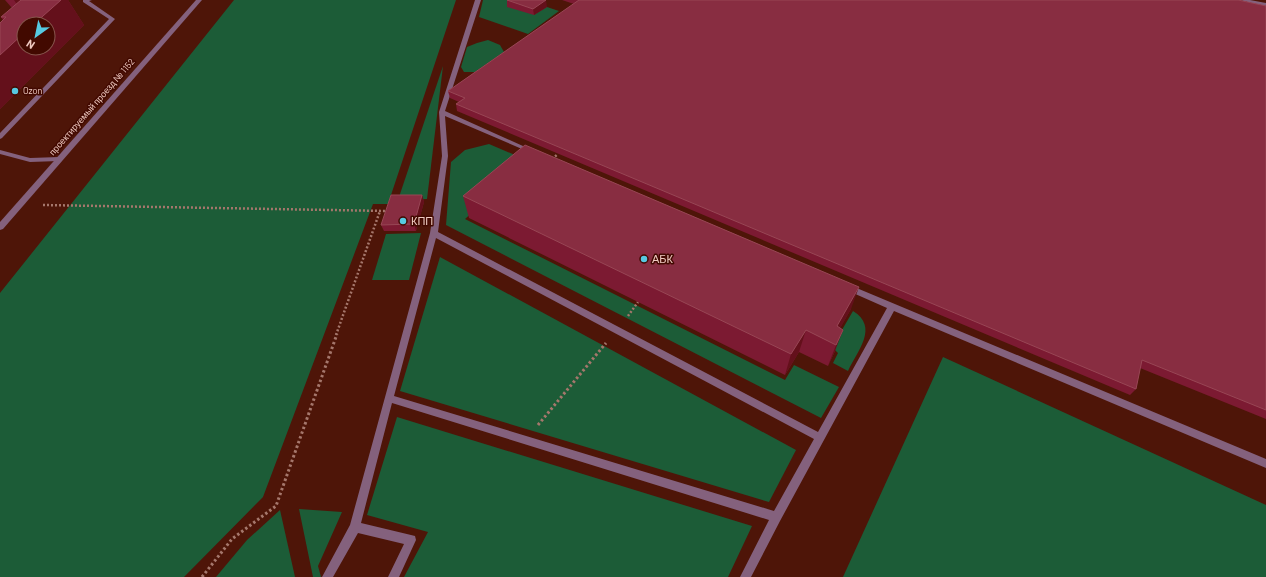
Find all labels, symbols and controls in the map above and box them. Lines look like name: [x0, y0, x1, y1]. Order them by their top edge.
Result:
north arrow: [16, 16, 56, 56]
text: N: [24, 37, 37, 52]
street label: проектируемый проезд № 1152: [47, 56, 137, 157]
place label: Ozon: [23, 85, 43, 96]
marker: Ozon: [10, 86, 20, 96]
place label: КПП: [411, 214, 433, 227]
marker: КПП: [398, 216, 408, 226]
place label: АБК: [652, 252, 674, 265]
marker: АБК: [639, 254, 649, 264]

